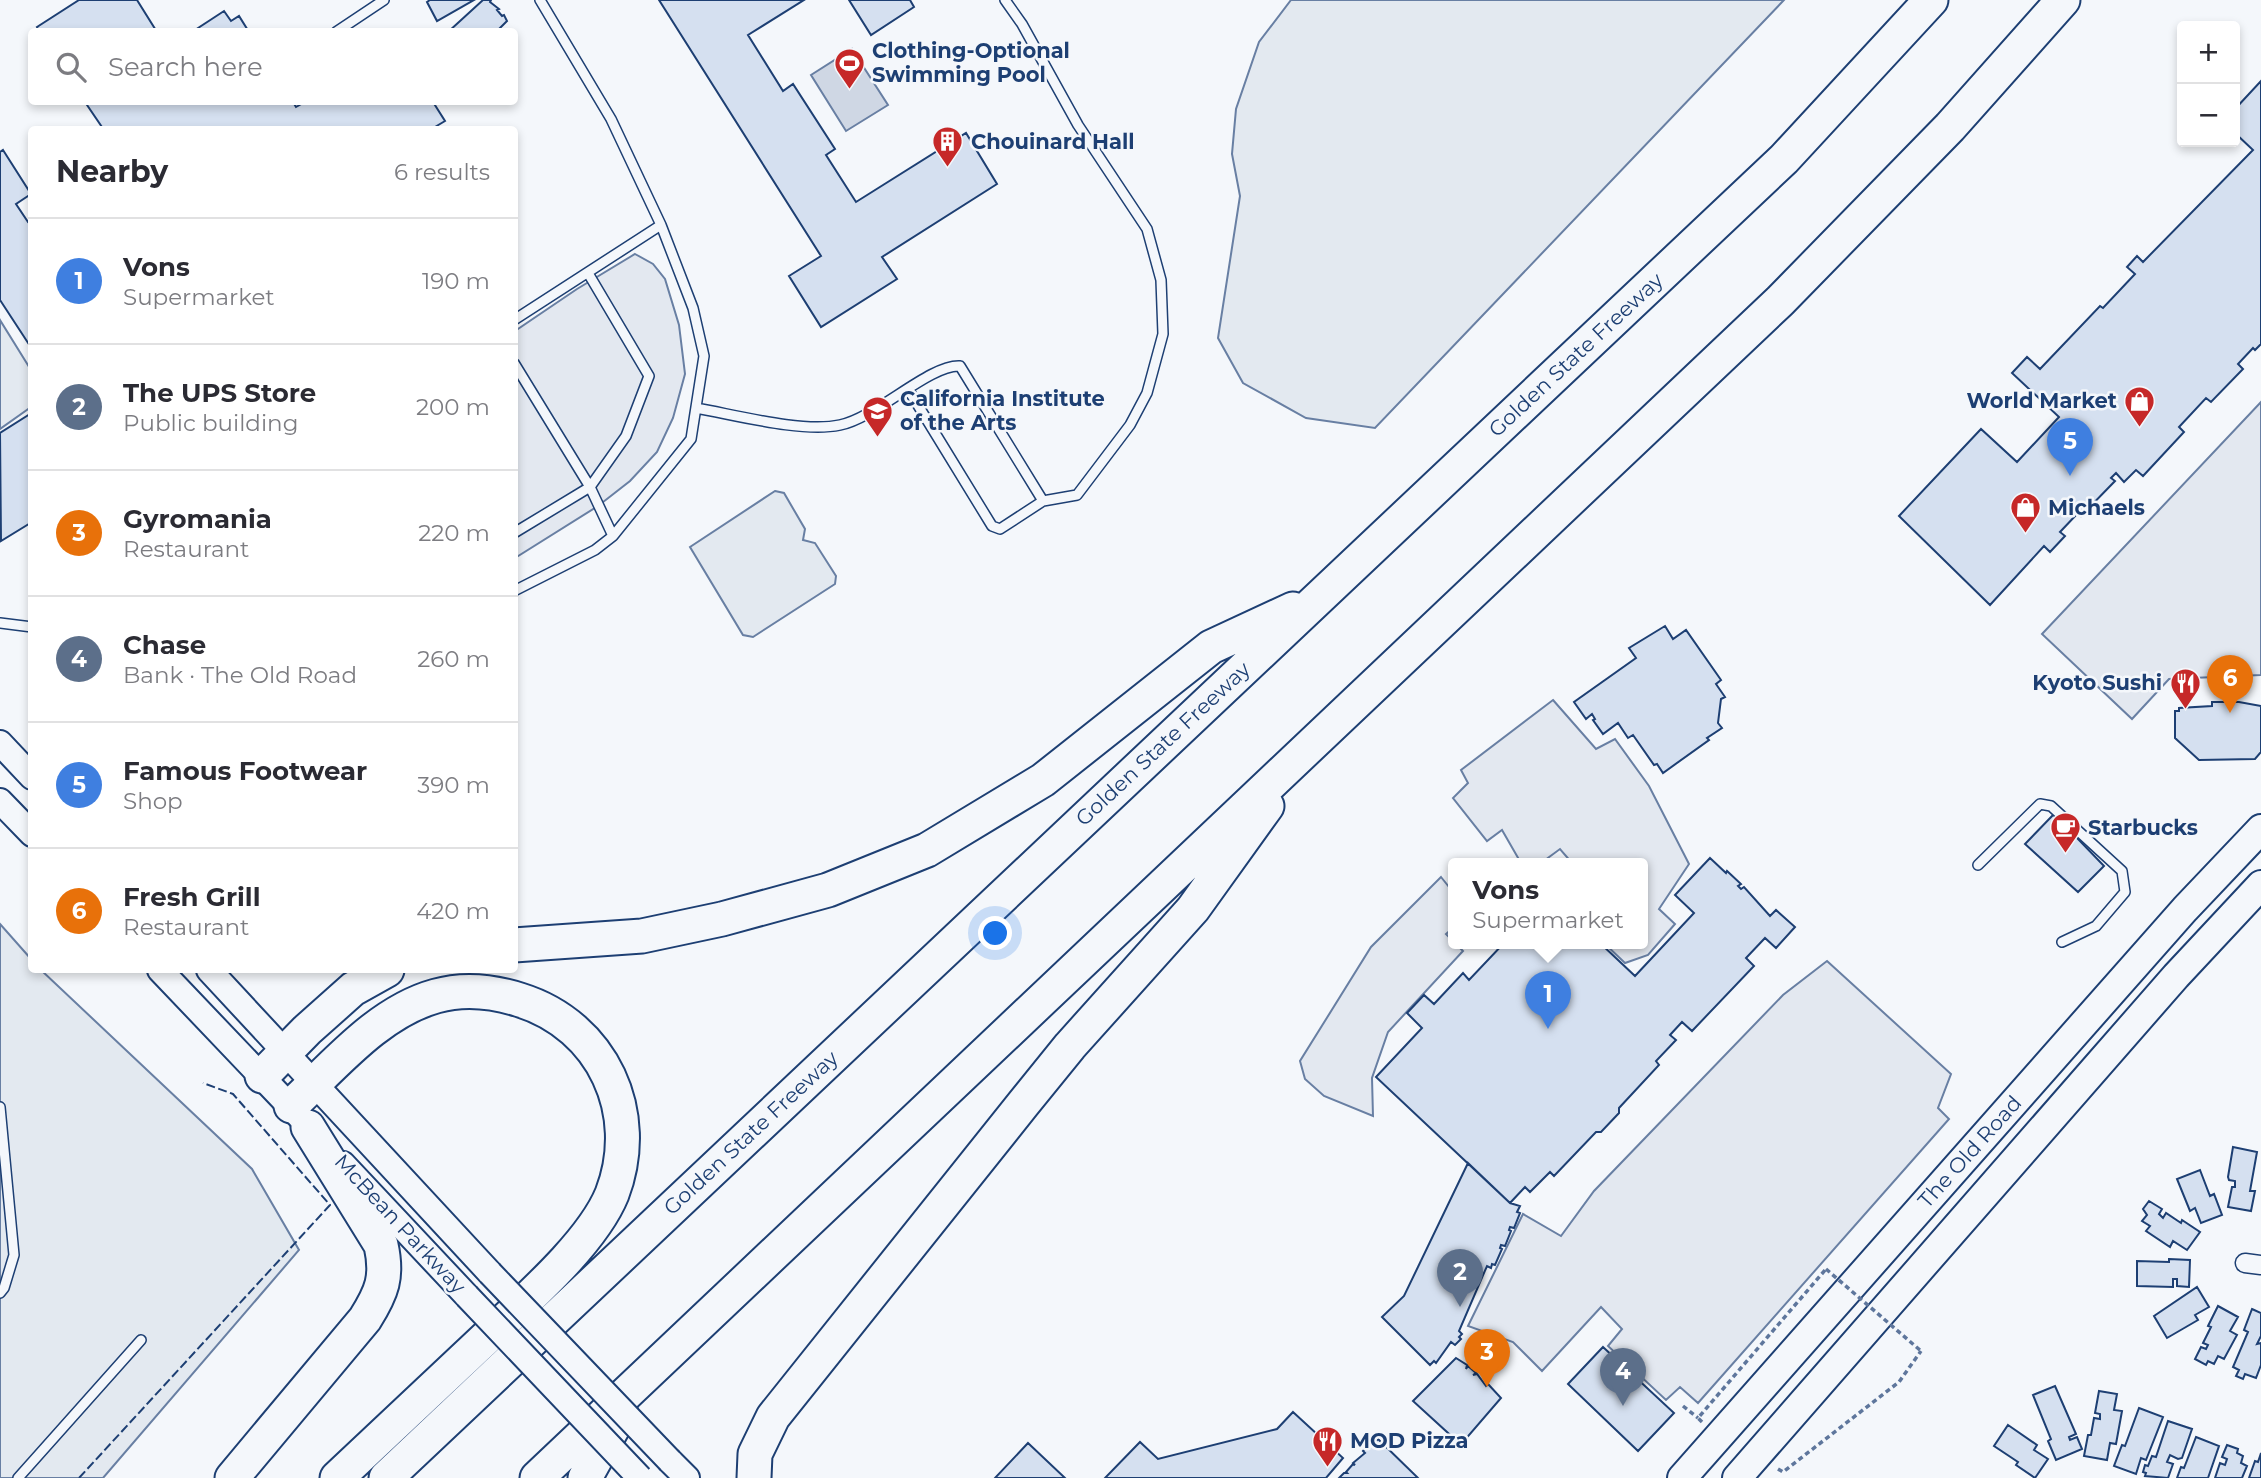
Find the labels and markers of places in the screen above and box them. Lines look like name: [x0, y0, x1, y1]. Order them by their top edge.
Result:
place label: Clothing-Optional Swimming Pool: [872, 38, 1070, 87]
sports icon: Clothing-Optional Swimming Pool: [832, 46, 866, 90]
building icon: Chouinard Hall: [931, 125, 965, 169]
place label: Chouinard Hall: [971, 129, 1135, 154]
shop icon: World Market: [2123, 384, 2157, 428]
place label: California Institute of the Arts: [900, 386, 1105, 435]
place label: World Market: [1967, 388, 2117, 413]
school or university icon: California Institute of the Arts: [860, 394, 894, 438]
pin: 5: [2047, 418, 2093, 476]
shop icon: Michaels: [2008, 491, 2042, 535]
place label: Michaels: [2048, 495, 2145, 520]
pin: 6: [2207, 655, 2253, 713]
restaurant icon: Kyoto Sushi: [2168, 666, 2202, 710]
place label: Kyoto Sushi: [2032, 670, 2162, 695]
cafe icon: Starbucks: [2048, 811, 2082, 855]
place label: Starbucks: [2088, 815, 2198, 840]
pin: 1: [1525, 971, 1571, 1029]
pin: 2: [1437, 1249, 1483, 1307]
pin: 3: [1464, 1329, 1510, 1387]
pin: 4: [1600, 1348, 1646, 1406]
restaurant icon: MOD Pizza: [1310, 1424, 1344, 1468]
place label: MOD Pizza: [1350, 1428, 1469, 1453]

